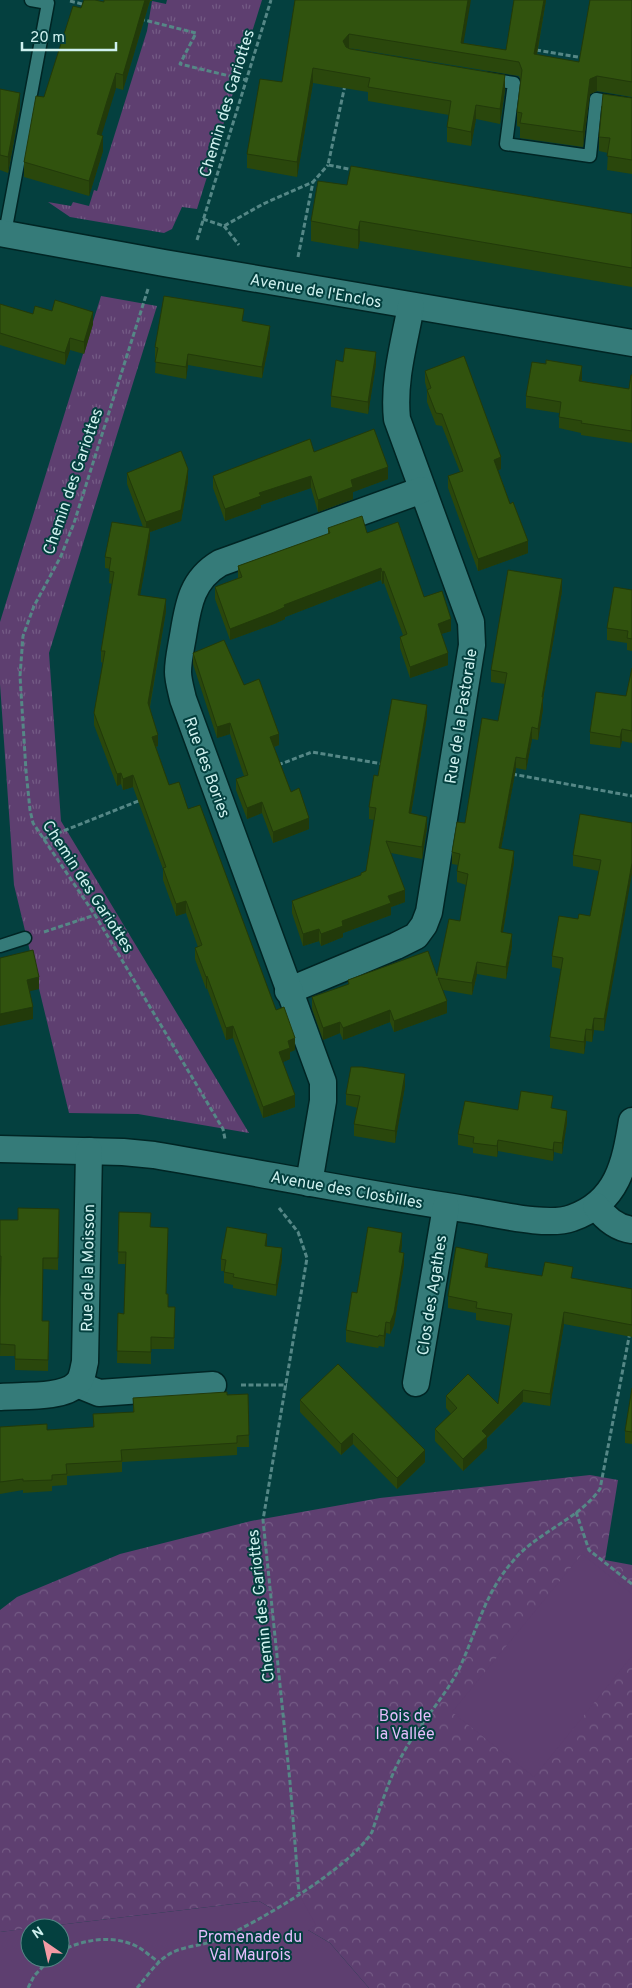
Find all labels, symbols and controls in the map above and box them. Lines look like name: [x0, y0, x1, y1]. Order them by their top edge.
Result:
scale bar: [22, 20, 116, 52]
street label: Chemin des Gariottes: [196, 27, 260, 180]
text: 20 m: [30, 29, 65, 48]
street label: Avenue de l'Enclos: [248, 271, 383, 313]
street label: Chemin des Gariottes: [39, 406, 108, 558]
street label: Rue de la Pastorale: [441, 647, 483, 785]
street label: Rue des Bories: [179, 714, 234, 821]
street label: Chemin des Gariottes: [37, 817, 138, 957]
street label: Avenue des Closbilles: [269, 1168, 424, 1214]
street label: Rue de la Moisson: [78, 1204, 100, 1332]
street label: Clos des Agathes: [414, 1234, 452, 1357]
street label: Chemin des Gariottes: [244, 1528, 280, 1683]
park label: Bois de la Vallée: [375, 1707, 435, 1745]
north arrow: [20, 1918, 70, 1968]
text: N: [30, 1924, 47, 1943]
park label: Promenade du Val Maurois: [198, 1928, 302, 1966]

